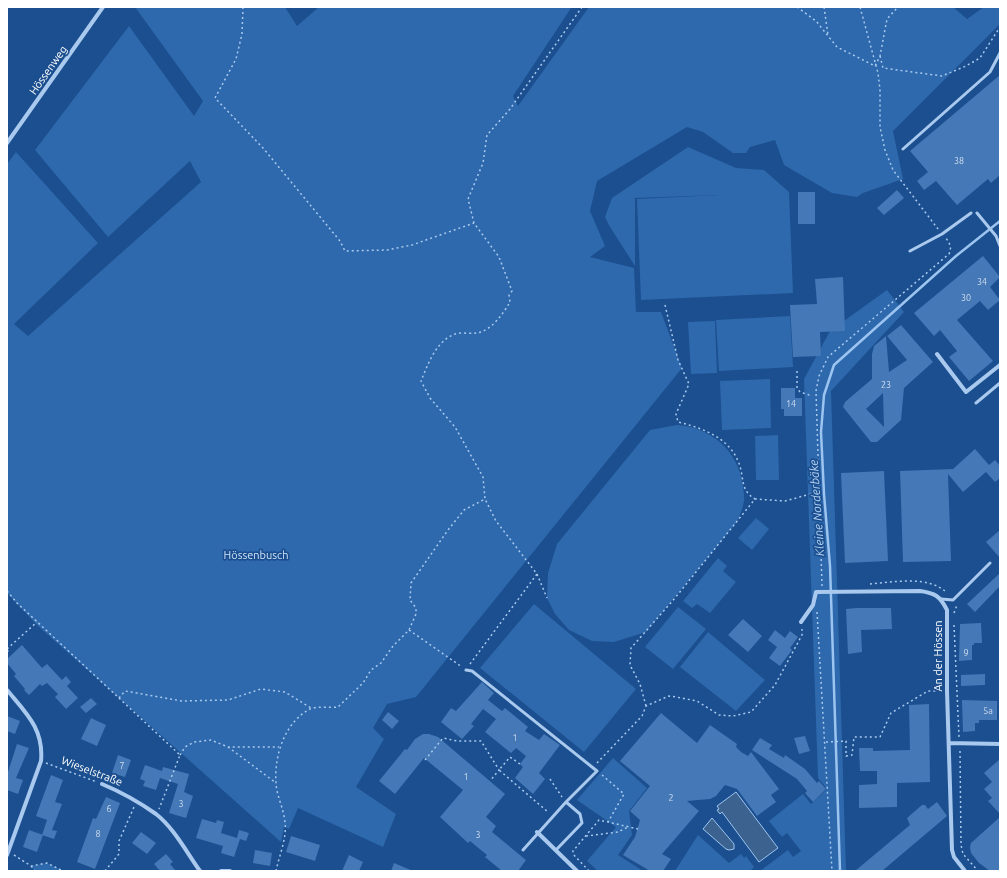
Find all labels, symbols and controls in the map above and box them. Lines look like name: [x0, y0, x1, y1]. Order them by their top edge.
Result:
street label: Hössenweg: [27, 43, 69, 97]
house number: 38: [954, 156, 964, 166]
house number: 34: [977, 277, 987, 287]
house number: 30: [961, 293, 971, 303]
house number: 23: [881, 380, 891, 390]
house number: 14: [786, 399, 796, 409]
water label: Kleine Norderbäke: [807, 459, 826, 557]
park label: Hössenbusch: [224, 549, 288, 561]
street label: An der Hössen: [932, 620, 944, 692]
house number: 9: [963, 648, 969, 658]
house number: 5a: [983, 706, 993, 716]
house number: 1: [512, 733, 518, 743]
street label: Wieselstraße: [60, 754, 124, 788]
house number: 7: [119, 761, 125, 771]
house number: 1: [463, 772, 469, 782]
house number: 2: [668, 793, 674, 803]
house number: 3: [178, 799, 184, 809]
house number: 6: [106, 804, 112, 814]
house number: 8: [95, 829, 101, 839]
house number: 3: [475, 830, 481, 840]

